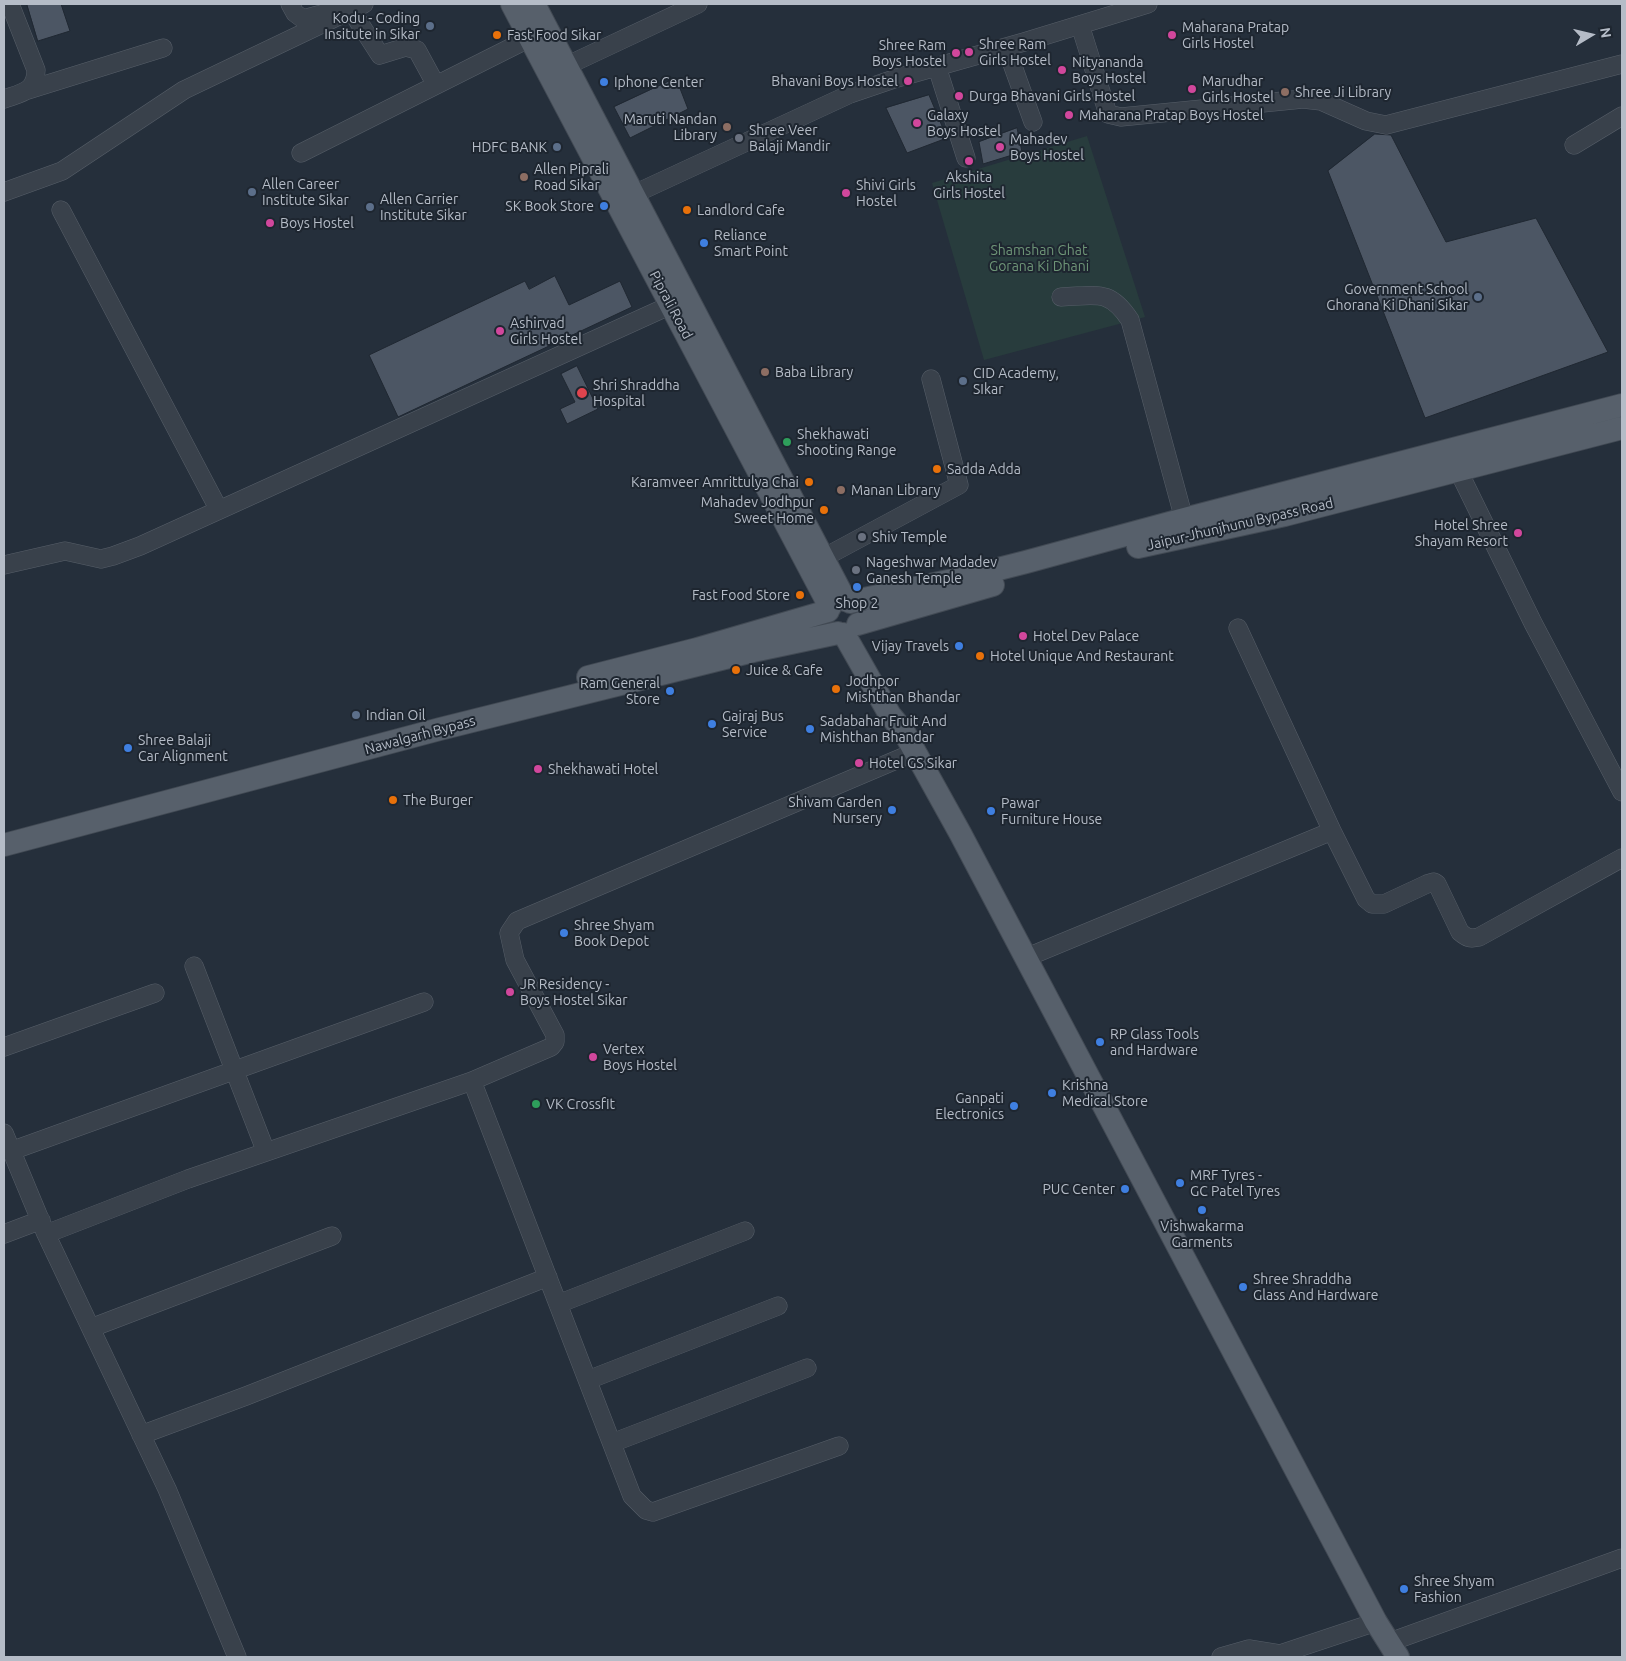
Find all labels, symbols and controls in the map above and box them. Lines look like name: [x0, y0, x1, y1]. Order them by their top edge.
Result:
place label: Kodu - Coding Insitute in Sikar: [324, 10, 420, 42]
north arrow: [1566, 10, 1616, 60]
place label: Maharana Pratap Girls Hostel: [1182, 19, 1289, 52]
marker: Kodu - Coding Insitute in Sikar: [424, 20, 436, 32]
text: N: [1597, 26, 1615, 39]
place label: Fast Food Sikar: [507, 27, 601, 43]
marker: Fast Food Sikar: [491, 29, 503, 41]
marker: Maharana Pratap Girls Hostel: [1166, 29, 1178, 41]
place label: Shree Ram Girls Hostel: [979, 36, 1051, 68]
place label: Shree Ram Boys Hostel: [872, 37, 946, 70]
marker: Shree Ram Girls Hostel: [963, 46, 975, 58]
marker: Shree Ram Boys Hostel: [950, 47, 962, 59]
place label: Nityananda Boys Hostel: [1072, 54, 1146, 86]
marker: Nityananda Boys Hostel: [1056, 64, 1068, 76]
place label: Bhavani Boys Hostel: [771, 73, 898, 89]
place label: Marudhar Girls Hostel: [1202, 73, 1274, 105]
place label: Iphone Center: [614, 74, 704, 90]
marker: Bhavani Boys Hostel: [902, 75, 914, 87]
marker: Iphone Center: [598, 76, 610, 88]
marker: Marudhar Girls Hostel: [1186, 83, 1198, 95]
place label: Shree Ji Library: [1295, 84, 1391, 100]
marker: Shree Ji Library: [1279, 86, 1291, 98]
place label: Durga Bhavani Girls Hostel: [969, 88, 1135, 104]
marker: Durga Bhavani Girls Hostel: [953, 90, 965, 102]
place label: Galaxy Boys Hostel: [927, 107, 1001, 140]
place label: Maharana Pratap Boys Hostel: [1079, 107, 1263, 123]
marker: Maharana Pratap Boys Hostel: [1063, 109, 1075, 121]
place label: Maruti Nandan Library: [624, 111, 717, 144]
marker: Galaxy Boys Hostel: [911, 117, 923, 129]
marker: Maruti Nandan Library: [721, 121, 733, 133]
place label: Shree Veer Balaji Mandir: [749, 122, 830, 154]
place label: Mahadev Boys Hostel: [1010, 131, 1084, 164]
marker: Shree Veer Balaji Mandir: [733, 132, 745, 144]
place label: HDFC BANK: [472, 139, 547, 155]
marker: HDFC BANK: [551, 141, 563, 153]
marker: Mahadev Boys Hostel: [994, 141, 1006, 153]
marker: Akshita Girls Hostel: [963, 155, 975, 167]
place label: Allen Piprali Road Sikar: [534, 161, 609, 193]
place label: Akshita Girls Hostel: [933, 169, 1005, 202]
marker: Allen Piprali Road Sikar: [518, 171, 530, 183]
place label: Allen Career Institute Sikar: [262, 176, 349, 208]
place label: Shivi Girls Hostel: [856, 177, 916, 210]
marker: Allen Career Institute Sikar: [246, 186, 258, 198]
marker: Shivi Girls Hostel: [840, 187, 852, 199]
place label: Allen Carrier Institute Sikar: [380, 191, 467, 223]
place label: SK Book Store: [505, 198, 594, 214]
marker: SK Book Store: [598, 200, 610, 212]
marker: Allen Carrier Institute Sikar: [364, 201, 376, 213]
place label: Landlord Cafe: [697, 202, 785, 218]
marker: Landlord Cafe: [681, 204, 693, 216]
place label: Boys Hostel: [280, 215, 354, 231]
marker: Boys Hostel: [264, 217, 276, 229]
place label: Reliance Smart Point: [714, 227, 788, 260]
marker: Reliance Smart Point: [698, 237, 710, 249]
park label: Shamshan Ghat Gorana Ki Dhani: [989, 242, 1089, 274]
street label: Piprali Road: [646, 268, 696, 342]
place label: Government School Ghorana Ki Dhani Sikar: [1326, 281, 1468, 314]
marker: Government School Ghorana Ki Dhani Sikar: [1472, 291, 1484, 303]
place label: Ashirvad Girls Hostel: [510, 315, 582, 348]
marker: Ashirvad Girls Hostel: [494, 325, 506, 337]
place label: Baba Library: [775, 364, 853, 380]
place label: CID Academy, SIkar: [973, 365, 1059, 398]
marker: Baba Library: [759, 366, 771, 378]
marker: CID Academy, SIkar: [957, 375, 969, 387]
place label: Shri Shraddha Hospital: [593, 377, 680, 410]
marker: Shri Shraddha Hospital: [575, 386, 589, 400]
place label: Shekhawati Shooting Range: [797, 426, 897, 458]
marker: Shekhawati Shooting Range: [781, 436, 793, 448]
place label: Sadda Adda: [947, 461, 1021, 477]
marker: Sadda Adda: [931, 463, 943, 475]
place label: Karamveer Amrittulya Chai: [631, 474, 799, 490]
marker: Karamveer Amrittulya Chai: [803, 476, 815, 488]
place label: Manan Library: [851, 482, 940, 498]
marker: Manan Library: [835, 484, 847, 496]
place label: Mahadev Jodhpur Sweet Home: [701, 494, 814, 526]
street label: Jaipur-Jhunjhunu Bypass Road: [1145, 494, 1335, 554]
marker: Mahadev Jodhpur Sweet Home: [818, 504, 830, 516]
place label: Hotel Shree Shayam Resort: [1415, 517, 1508, 550]
marker: Hotel Shree Shayam Resort: [1512, 527, 1524, 539]
place label: Shiv Temple: [872, 529, 947, 545]
marker: Shiv Temple: [856, 531, 868, 543]
place label: Nageshwar Madadev Ganesh Temple: [866, 554, 997, 586]
marker: Nageshwar Madadev Ganesh Temple: [850, 564, 862, 576]
marker: Shop 2: [851, 581, 863, 593]
place label: Fast Food Store: [692, 587, 790, 603]
marker: Fast Food Store: [794, 589, 806, 601]
place label: Shop 2: [836, 595, 878, 611]
place label: Hotel Dev Palace: [1033, 628, 1139, 644]
marker: Hotel Dev Palace: [1017, 630, 1029, 642]
place label: Vijay Travels: [872, 638, 949, 654]
marker: Vijay Travels: [953, 640, 965, 652]
place label: Hotel Unique And Restaurant: [990, 648, 1174, 664]
marker: Hotel Unique And Restaurant: [974, 650, 986, 662]
place label: Juice & Cafe: [746, 662, 823, 678]
marker: Juice & Cafe: [730, 664, 742, 676]
place label: Jodhpor Mishthan Bhandar: [846, 673, 960, 706]
place label: Ram General Store: [580, 675, 660, 708]
marker: Jodhpor Mishthan Bhandar: [830, 683, 842, 695]
marker: Ram General Store: [664, 685, 676, 697]
place label: Indian Oil: [366, 707, 425, 723]
place label: Gajraj Bus Service: [722, 708, 784, 740]
marker: Indian Oil: [350, 709, 362, 721]
street label: Nawalgarh Bypass: [363, 712, 477, 758]
place label: Sadabahar Fruit And Mishthan Bhandar: [820, 713, 947, 746]
marker: Gajraj Bus Service: [706, 718, 718, 730]
marker: Sadabahar Fruit And Mishthan Bhandar: [804, 723, 816, 735]
place label: Shree Balaji Car Alignment: [138, 732, 228, 764]
marker: Shree Balaji Car Alignment: [122, 742, 134, 754]
place label: Hotel GS Sikar: [869, 755, 957, 771]
marker: Hotel GS Sikar: [853, 757, 865, 769]
place label: Shekhawati Hotel: [548, 761, 658, 777]
marker: Shekhawati Hotel: [532, 763, 544, 775]
place label: The Burger: [403, 792, 473, 808]
marker: The Burger: [387, 794, 399, 806]
place label: Shivam Garden Nursery: [788, 794, 882, 826]
place label: Pawar Furniture House: [1001, 795, 1102, 828]
marker: Shivam Garden Nursery: [886, 804, 898, 816]
marker: Pawar Furniture House: [985, 805, 997, 817]
place label: Shree Shyam Book Depot: [574, 917, 654, 950]
marker: Shree Shyam Book Depot: [558, 927, 570, 939]
place label: JR Residency - Boys Hostel Sikar: [520, 976, 627, 1009]
marker: JR Residency - Boys Hostel Sikar: [504, 986, 516, 998]
place label: RP Glass Tools and Hardware: [1110, 1026, 1199, 1058]
marker: RP Glass Tools and Hardware: [1094, 1036, 1106, 1048]
place label: Vertex Boys Hostel: [603, 1041, 677, 1074]
marker: Vertex Boys Hostel: [587, 1051, 599, 1063]
place label: Krishna Medical Store: [1062, 1077, 1148, 1110]
marker: Krishna Medical Store: [1046, 1087, 1058, 1099]
place label: Ganpati Electronics: [935, 1090, 1004, 1122]
place label: VK Crossfit: [546, 1096, 615, 1112]
marker: VK Crossfit: [530, 1098, 542, 1110]
marker: Ganpati Electronics: [1008, 1100, 1020, 1112]
place label: MRF Tyres - GC Patel Tyres: [1190, 1167, 1280, 1200]
marker: MRF Tyres - GC Patel Tyres: [1174, 1177, 1186, 1189]
place label: PUC Center: [1042, 1181, 1115, 1197]
marker: PUC Center: [1119, 1183, 1131, 1195]
marker: Vishwakarma Garments: [1196, 1204, 1208, 1216]
place label: Vishwakarma Garments: [1160, 1218, 1244, 1250]
place label: Shree Shraddha Glass And Hardware: [1253, 1271, 1379, 1304]
marker: Shree Shraddha Glass And Hardware: [1237, 1281, 1249, 1293]
place label: Shree Shyam Fashion: [1414, 1573, 1494, 1605]
marker: Shree Shyam Fashion: [1398, 1583, 1410, 1595]

